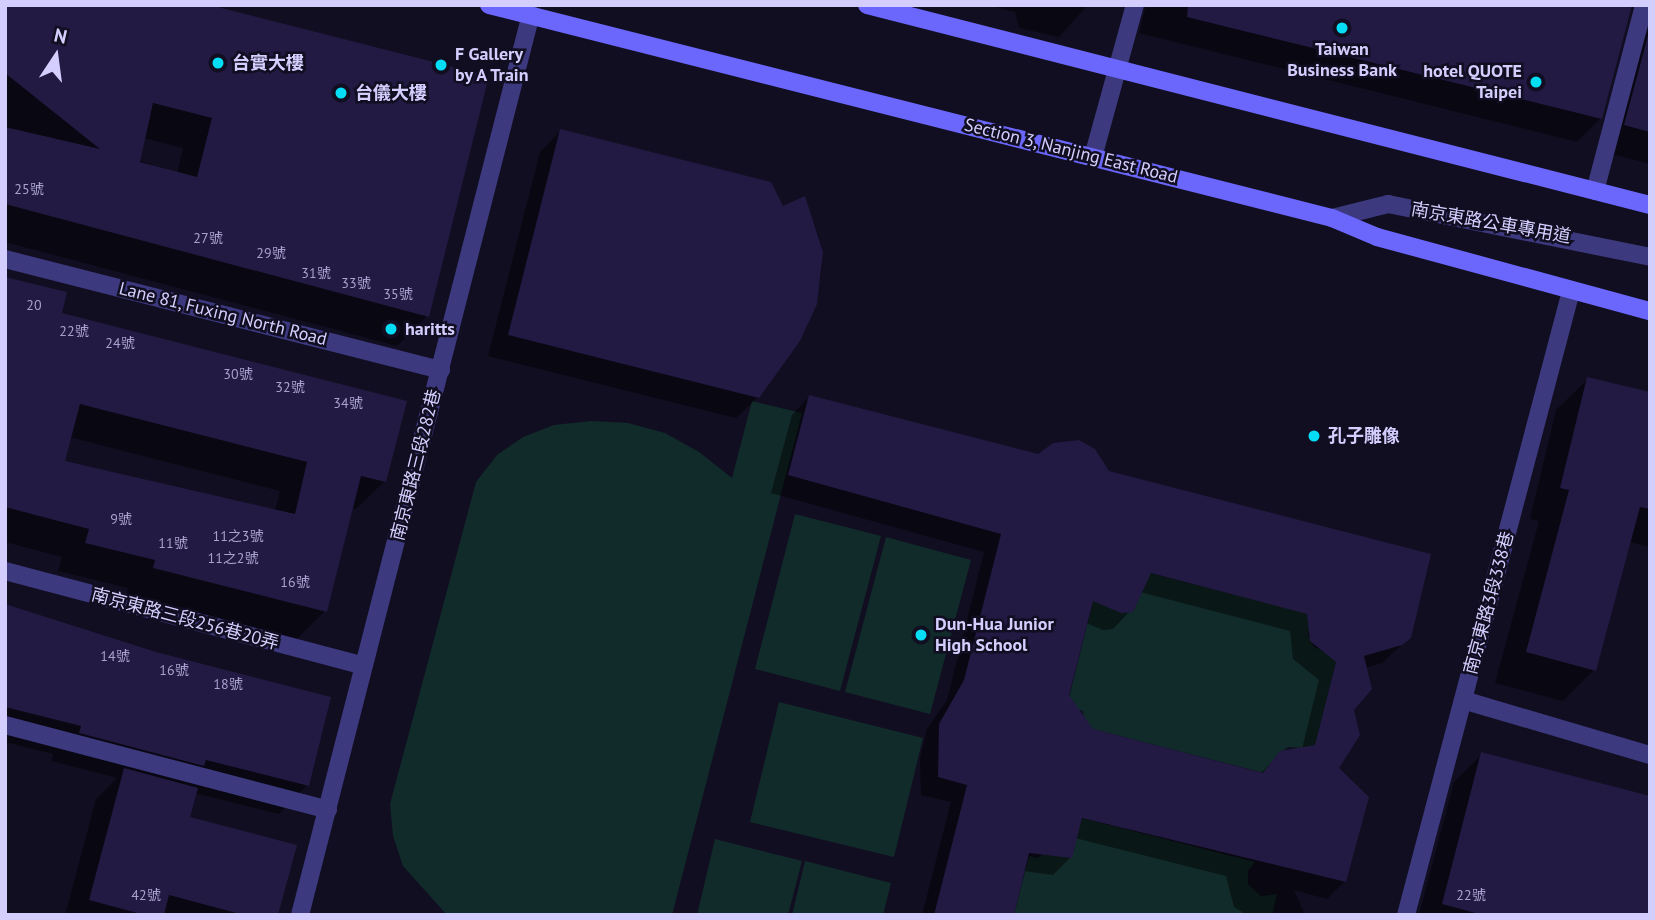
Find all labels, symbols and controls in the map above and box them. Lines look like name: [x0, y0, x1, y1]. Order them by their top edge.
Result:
marker: Taiwan Business Bank: [1334, 20, 1350, 36]
north arrow: [21, 21, 91, 91]
text: N: [52, 22, 69, 49]
place label: Taiwan Business Bank: [1287, 39, 1397, 82]
place label: F Gallery by A Train: [455, 44, 531, 86]
place label: 台實大樓: [232, 52, 304, 74]
marker: 台實大樓: [210, 55, 226, 71]
marker: F Gallery by A Train: [433, 57, 449, 73]
place label: hotel QUOTE Taipei: [1423, 61, 1522, 104]
marker: hotel QUOTE Taipei: [1528, 74, 1544, 90]
place label: 台儀大樓: [355, 82, 427, 104]
marker: 台儀大樓: [333, 85, 349, 101]
street label: Section 3, Nanjing East Road: [961, 114, 1181, 188]
house number: 25號: [14, 181, 44, 197]
street label: 南京東路公車專用道: [1409, 198, 1573, 248]
house number: 27號: [193, 230, 223, 246]
house number: 29號: [256, 245, 286, 261]
house number: 31號: [301, 265, 331, 281]
house number: 33號: [341, 275, 371, 291]
street label: Lane 81, Fuxing North Road: [116, 278, 330, 350]
house number: 35號: [383, 286, 413, 302]
house number: 20: [26, 297, 42, 313]
place label: haritts: [405, 318, 455, 340]
marker: haritts: [383, 321, 399, 337]
house number: 22號: [59, 323, 89, 339]
house number: 24號: [105, 335, 135, 351]
house number: 30號: [223, 366, 253, 382]
house number: 32號: [275, 379, 305, 395]
street label: 南京東路三段282巷: [387, 387, 445, 543]
house number: 34號: [333, 395, 363, 411]
place label: 孔子雕像: [1328, 425, 1400, 447]
marker: 孔子雕像: [1306, 428, 1322, 444]
house number: 9號: [110, 511, 132, 527]
house number: 11之3號: [213, 528, 263, 544]
street label: 南京東路3段338巷: [1460, 529, 1518, 677]
house number: 11號: [158, 535, 188, 551]
house number: 11之2號: [208, 550, 258, 566]
house number: 16號: [280, 574, 310, 590]
street label: 南京東路三段256巷20弄: [89, 584, 281, 654]
place label: Dun-Hua Junior High School: [935, 614, 1054, 656]
marker: Dun-Hua Junior High School: [913, 627, 929, 643]
house number: 14號: [100, 648, 130, 664]
house number: 16號: [159, 662, 189, 678]
house number: 18號: [213, 676, 243, 692]
house number: 42號: [131, 887, 161, 903]
house number: 22號: [1456, 887, 1486, 903]

